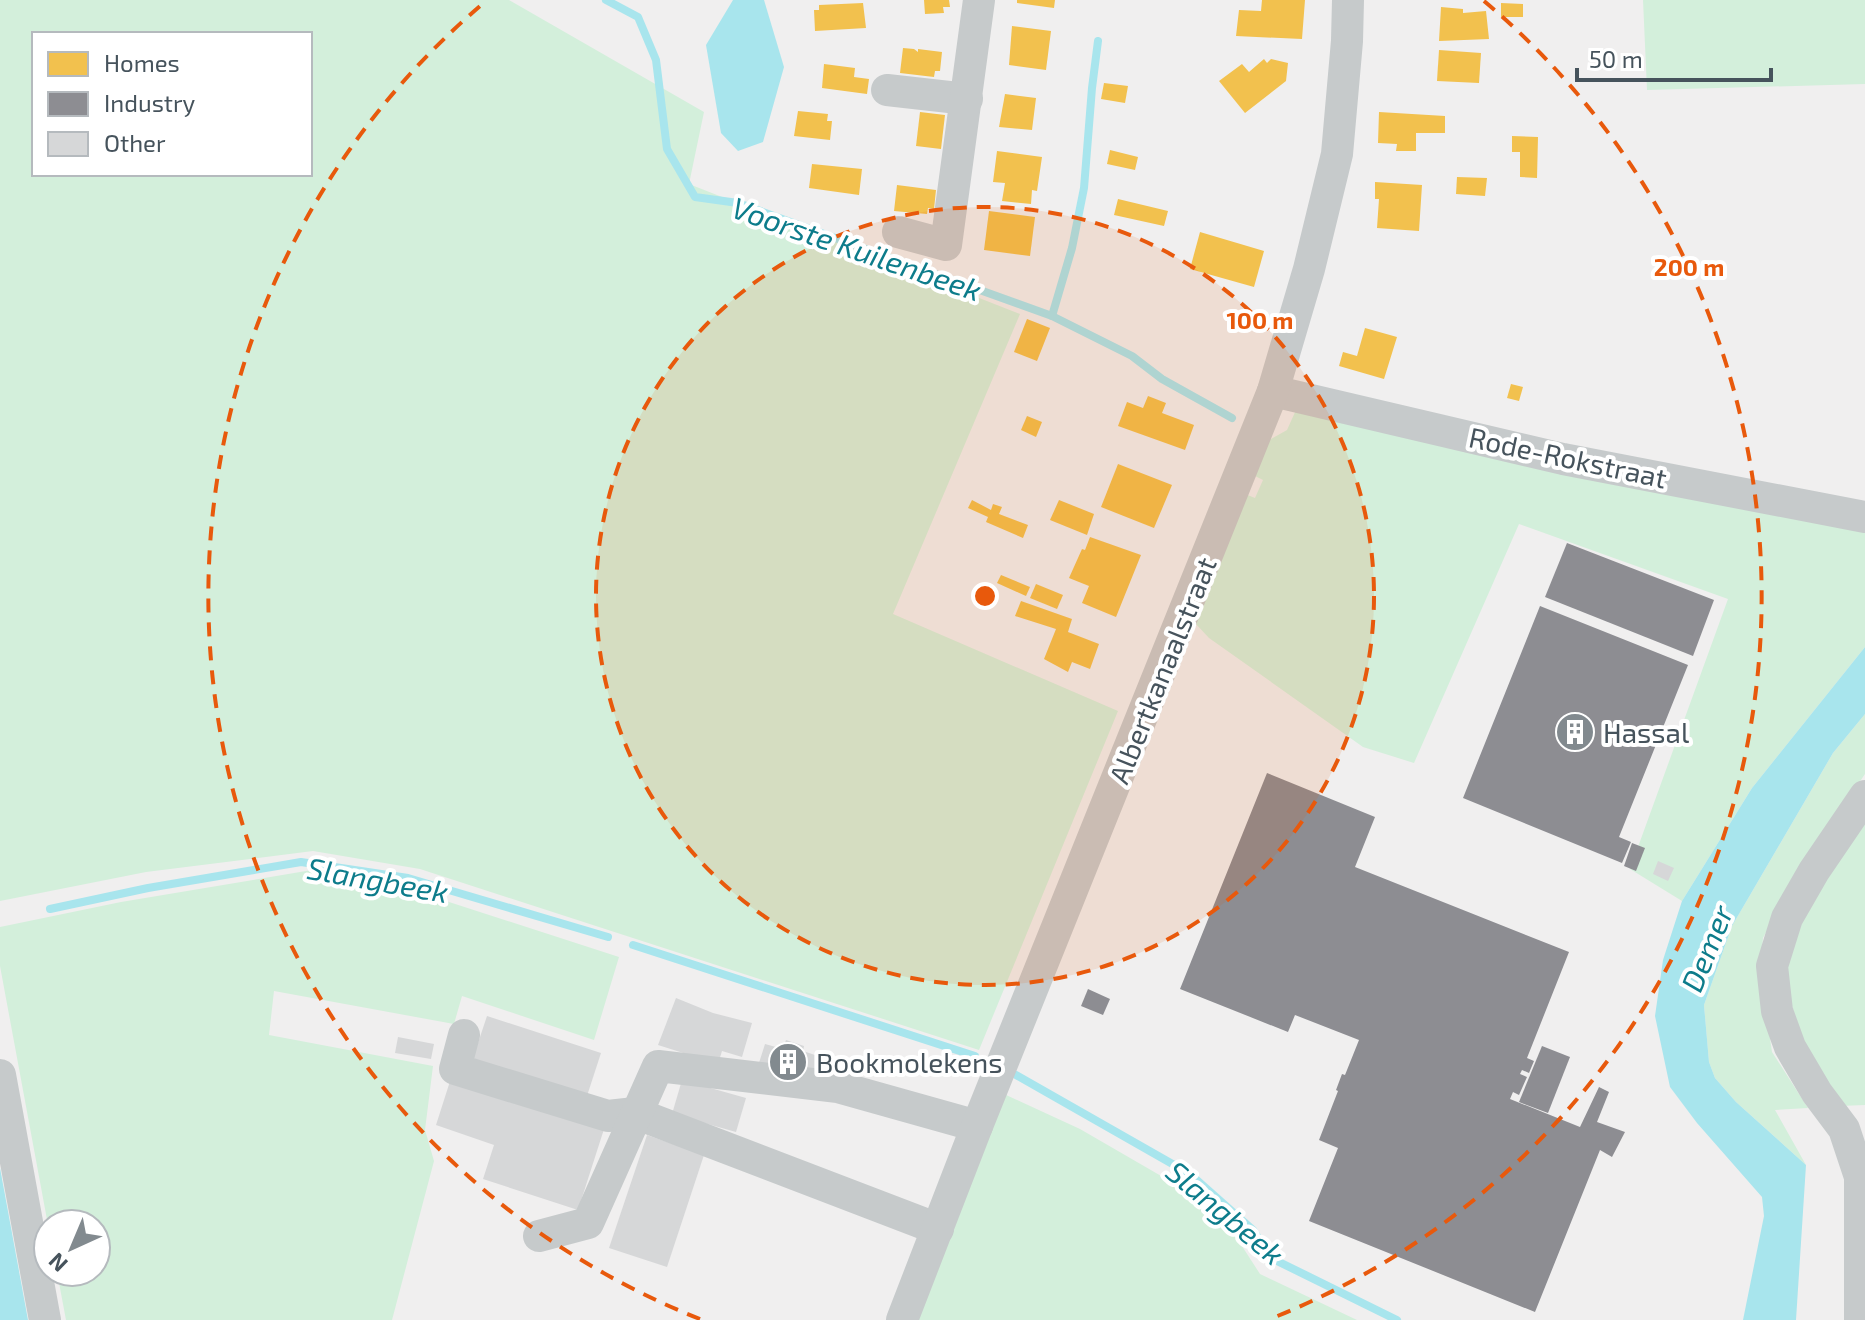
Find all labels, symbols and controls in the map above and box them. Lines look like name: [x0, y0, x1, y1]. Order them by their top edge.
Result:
legend: [32, 32, 312, 176]
scale bar: [1577, 32, 1771, 82]
text: 50 m: [1589, 44, 1643, 73]
text: Homes: [104, 48, 180, 77]
text: Industry: [104, 88, 196, 117]
text: Other: [104, 128, 166, 157]
water label: Voorste Kuilenbeek: [728, 188, 986, 308]
text: 200 m: [1654, 252, 1724, 281]
text: 100 m: [1227, 305, 1293, 334]
street label: Rode-Rokstraat: [1466, 419, 1670, 495]
street label: Albertkanaalstraat: [1101, 552, 1223, 788]
centre of rings: [971, 582, 999, 610]
building icon: Hassal: [1554, 711, 1596, 753]
place label: Hassal: [1603, 715, 1690, 749]
water label: Slangbeek: [305, 849, 451, 909]
water label: Demer: [1672, 898, 1740, 997]
building icon: Bookmolekens: [767, 1041, 809, 1083]
place label: Bookmolekens: [816, 1045, 1003, 1079]
water label: Slangbeek: [1160, 1152, 1292, 1272]
north arrow: [32, 1208, 112, 1288]
text: N: [43, 1248, 72, 1278]

